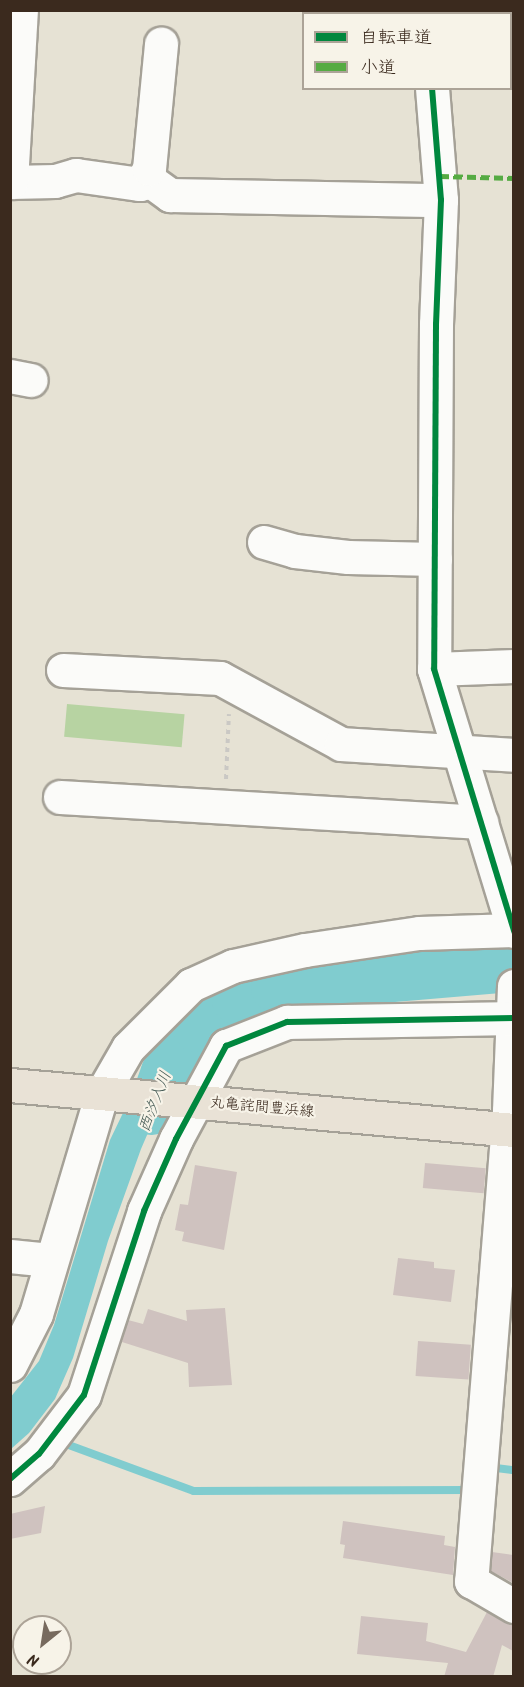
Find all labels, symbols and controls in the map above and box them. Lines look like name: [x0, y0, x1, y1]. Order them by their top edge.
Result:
legend: [302, 12, 512, 90]
text: 自転車道: [360, 24, 432, 53]
text: 小道: [360, 54, 396, 83]
water label: 西汐入川: [136, 1069, 176, 1135]
street label: 丸亀詫間豊浜線: [209, 1094, 315, 1122]
north arrow: [12, 1615, 72, 1675]
text: N: [23, 1646, 44, 1673]

